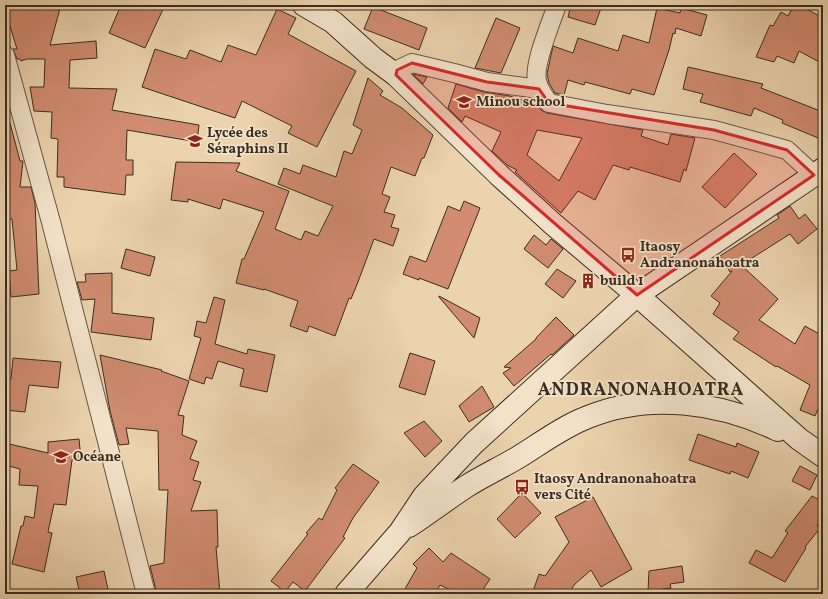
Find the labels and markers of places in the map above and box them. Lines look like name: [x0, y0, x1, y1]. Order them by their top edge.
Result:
school or university icon: Minou school: [455, 93, 473, 111]
place label: Minou school: [476, 93, 566, 112]
place label: Lycée des Séraphins II: [207, 124, 288, 159]
school or university icon: Lycée des Séraphins II: [186, 132, 204, 150]
place label: Itaosy Andranonahoatra: [640, 238, 760, 273]
bus stop icon: Itaosy Andranonahoatra: [619, 246, 637, 264]
building icon: build 1: [579, 272, 597, 290]
place label: build 1: [600, 272, 644, 291]
school or university icon: Océane: [52, 448, 70, 466]
place label: Océane: [73, 448, 121, 467]
place label: Itaosy Andranonahoatra vers Cité: [534, 470, 697, 505]
bus stop icon: Itaosy Andranonahoatra vers Cité: [513, 478, 531, 496]

